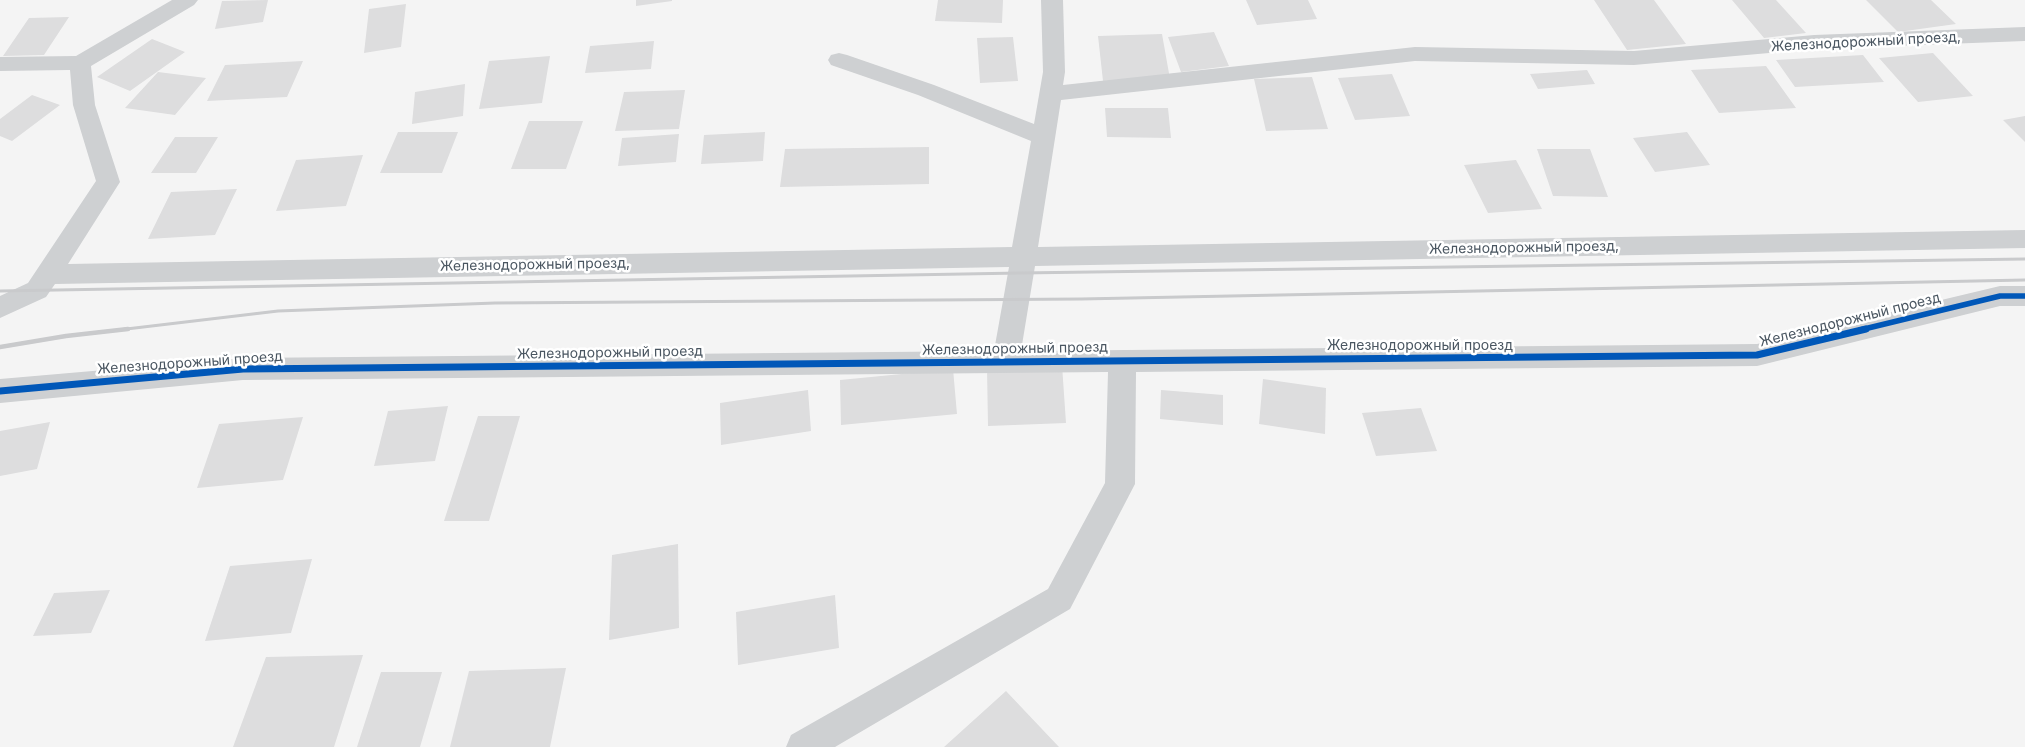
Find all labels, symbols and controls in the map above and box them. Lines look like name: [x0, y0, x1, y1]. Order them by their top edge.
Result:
street label: Железнодорожный проезд,: [1771, 29, 1961, 55]
street label: Железнодорожный проезд,: [1429, 238, 1619, 258]
street label: Железнодорожный проезд,: [440, 255, 630, 275]
street label: Железнодорожный проезд: [1758, 289, 1942, 351]
street label: Железнодорожный проезд: [1327, 338, 1513, 354]
street label: Железнодорожный проезд: [922, 339, 1108, 359]
street label: Железнодорожный проезд: [517, 343, 703, 363]
street label: Железнодорожный проезд: [97, 348, 283, 378]

